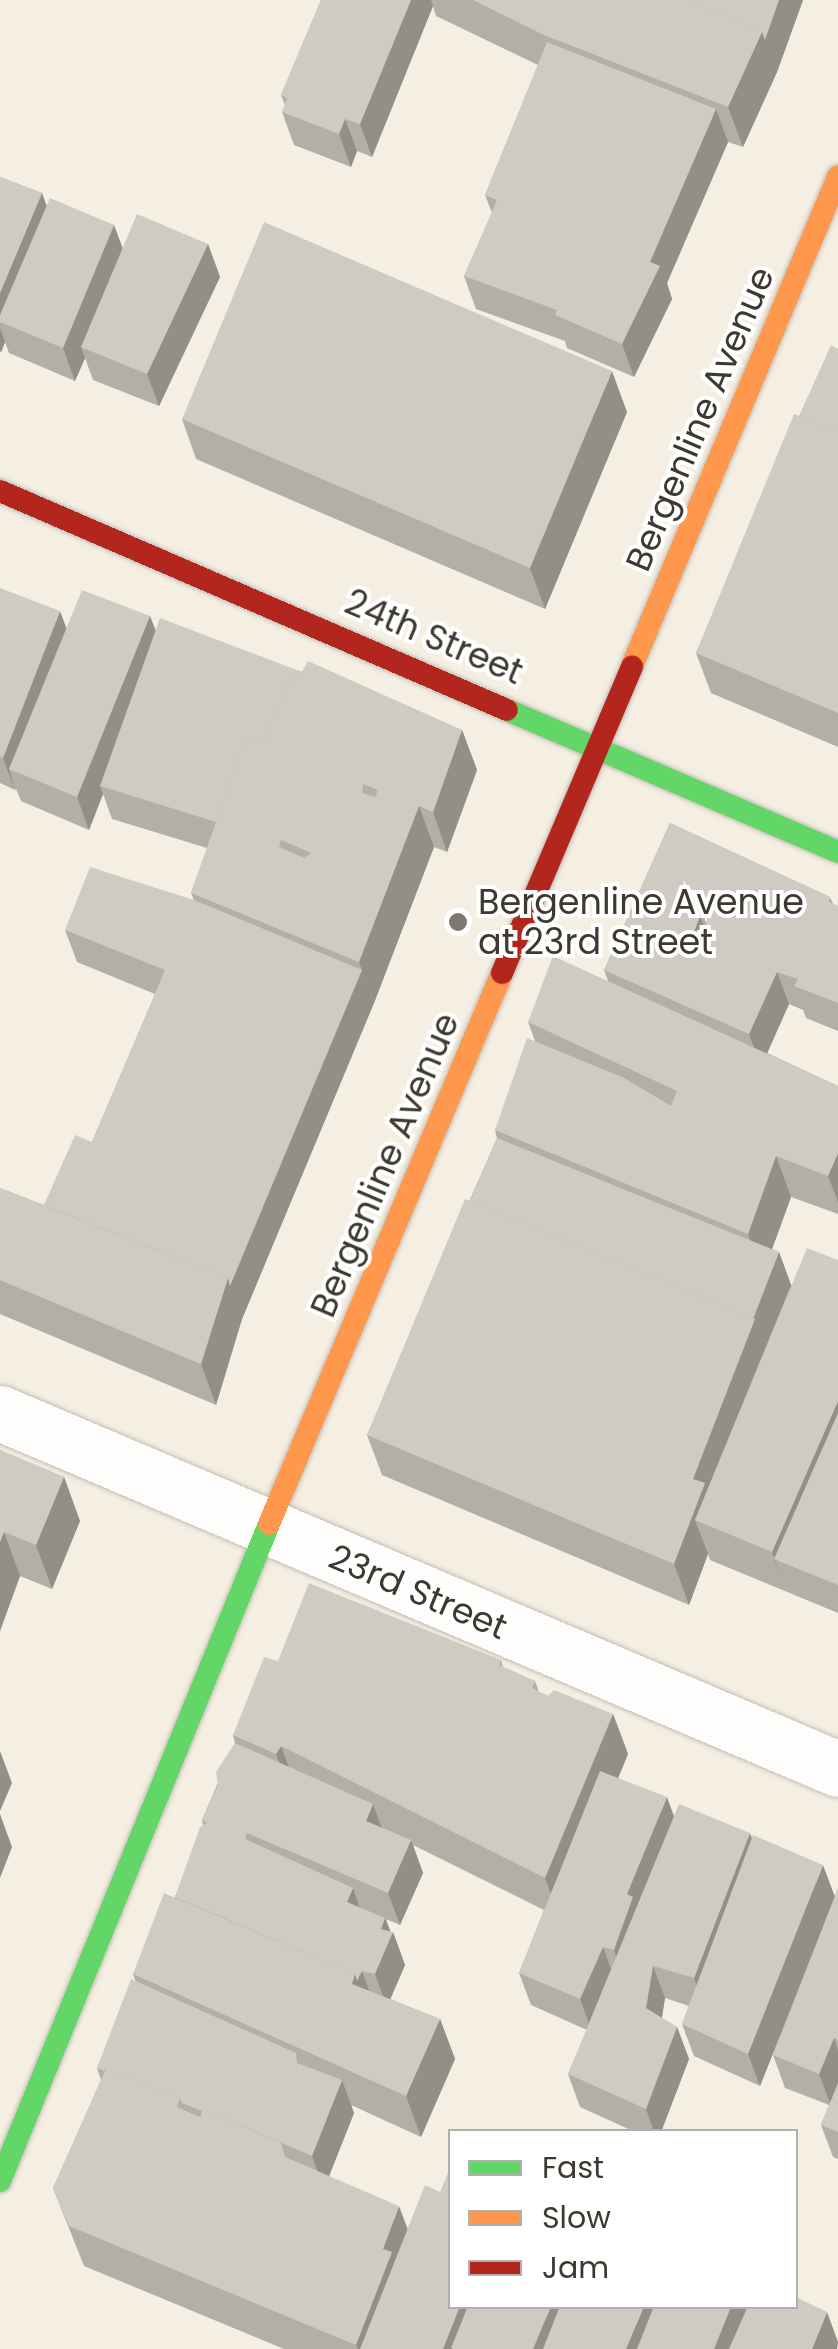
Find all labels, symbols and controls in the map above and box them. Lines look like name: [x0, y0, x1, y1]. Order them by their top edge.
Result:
street label: Bergenline Avenue: [617, 261, 783, 577]
street label: 24th Street: [339, 581, 529, 693]
place label: Bergenline Avenue at 23rd Street: [478, 881, 804, 963]
marker: Bergenline Avenue at 23rd Street: [447, 911, 469, 933]
street label: Bergenline Avenue: [302, 1007, 468, 1323]
street label: 23rd Street: [323, 1536, 513, 1648]
legend: [448, 2129, 798, 2309]
text: Fast: [542, 2146, 604, 2189]
text: Slow: [542, 2196, 611, 2239]
text: Jam: [542, 2246, 609, 2289]

